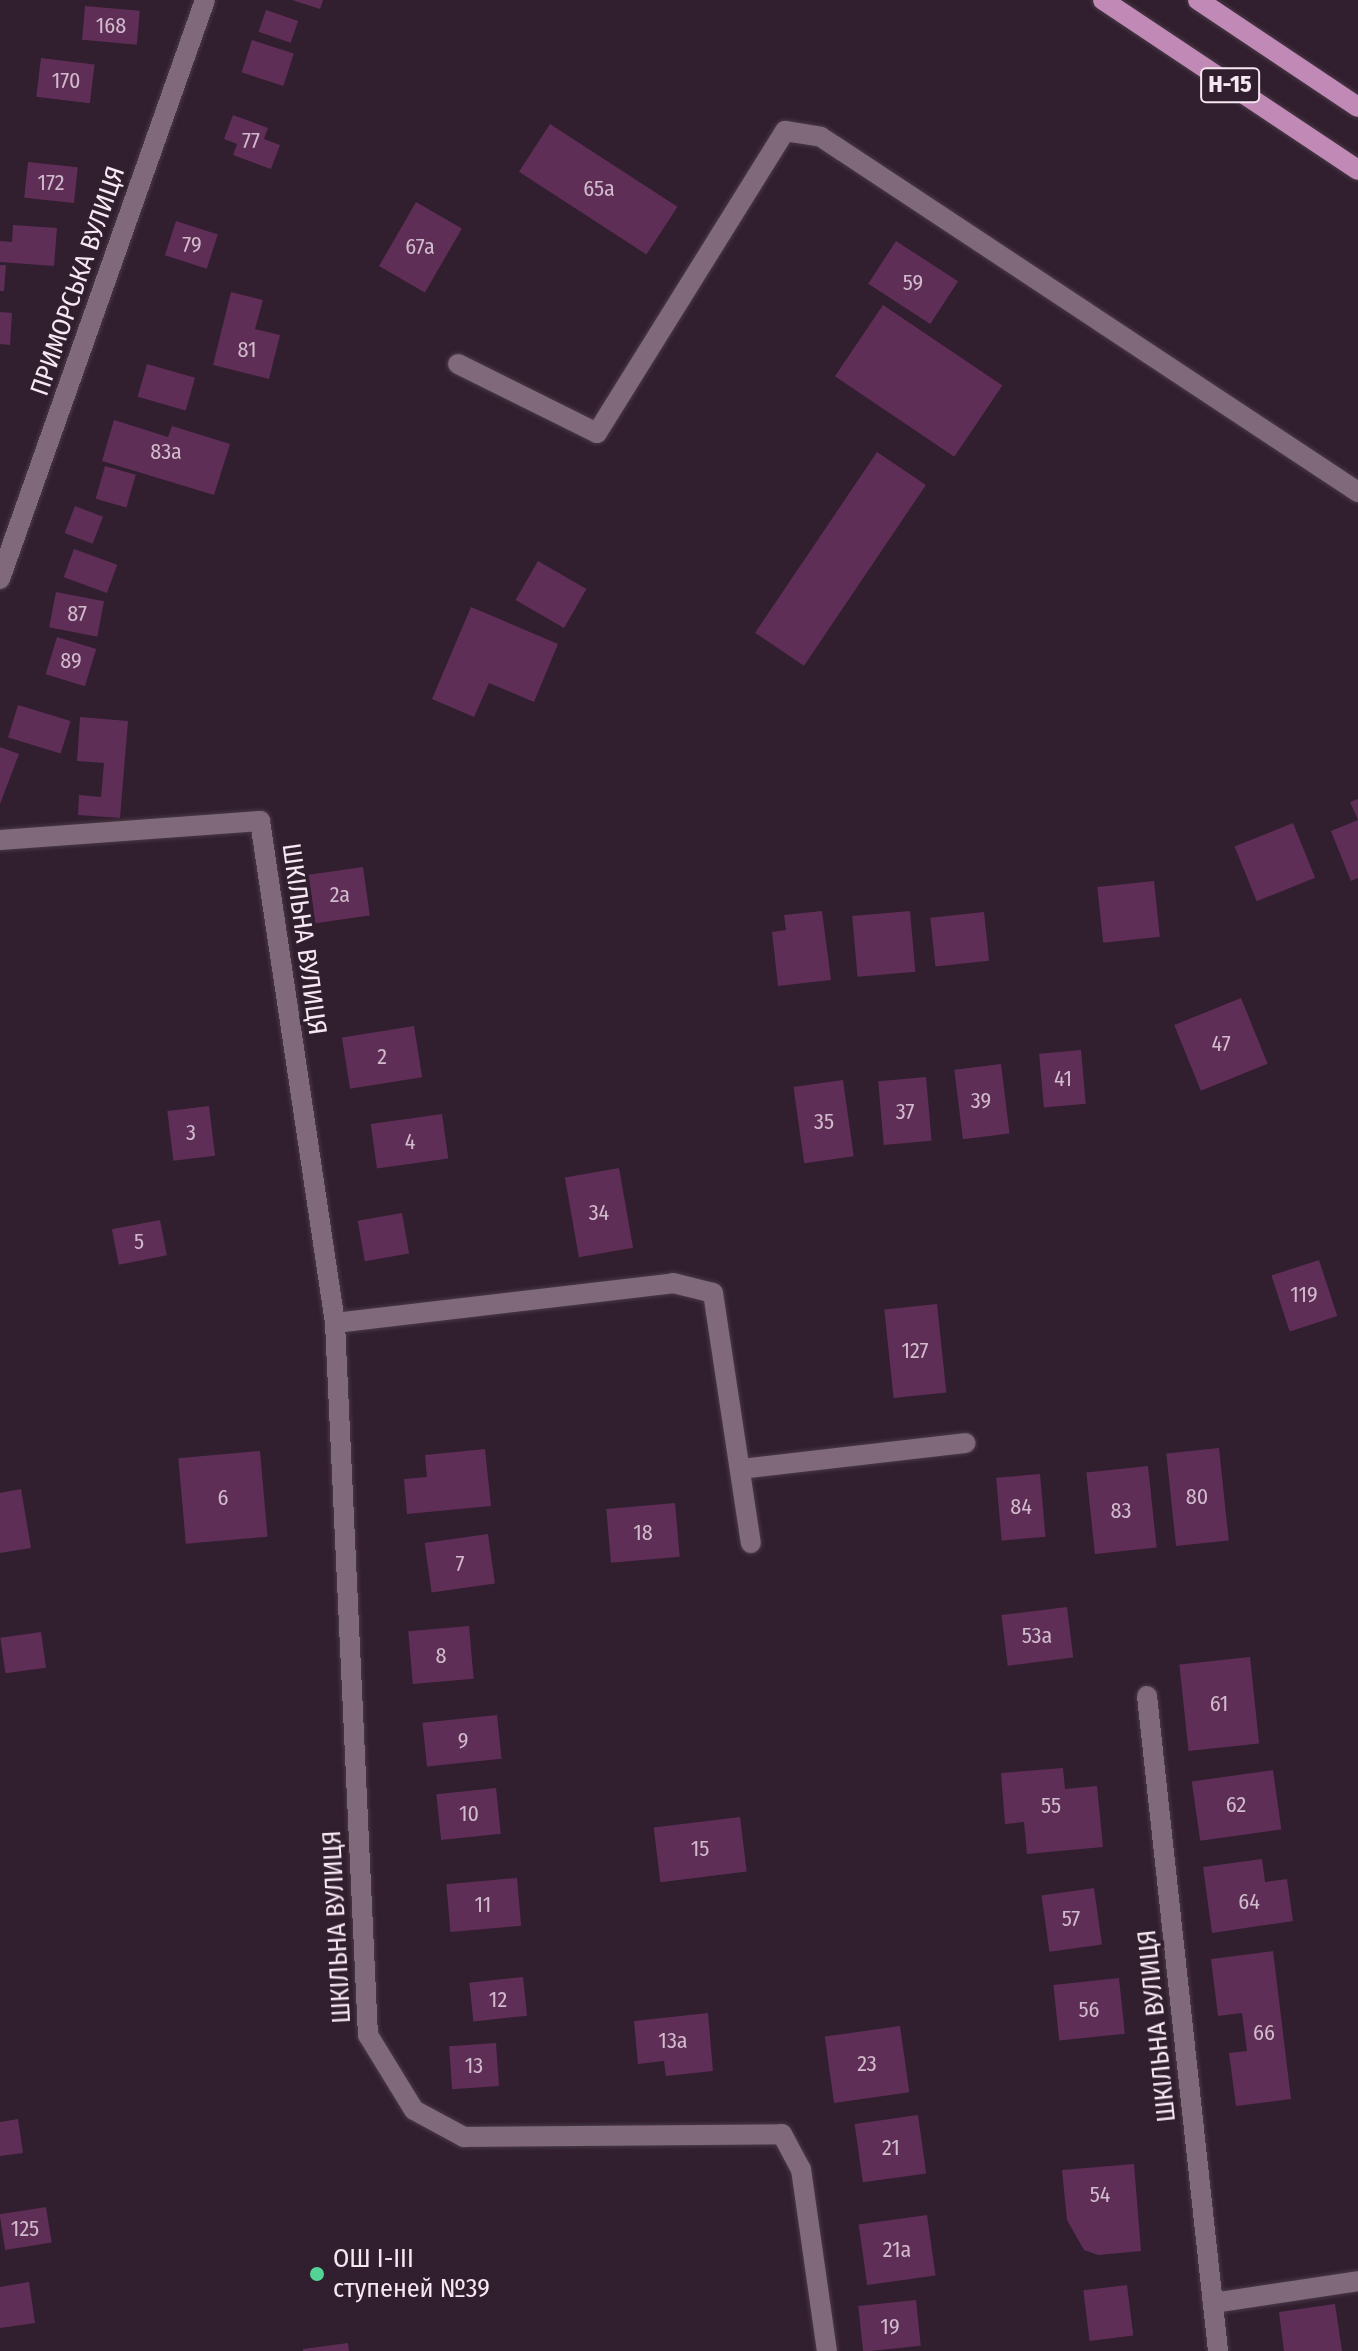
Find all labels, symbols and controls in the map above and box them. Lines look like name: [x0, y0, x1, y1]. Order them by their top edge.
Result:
house number: 168: [96, 13, 126, 39]
road number: Н-15: [1200, 65, 1260, 105]
house number: 170: [52, 68, 80, 94]
house number: 77: [242, 128, 260, 154]
street label: ПРИМОРСЬКА ВУЛИЦЯ: [24, 162, 132, 400]
house number: 172: [38, 170, 64, 196]
house number: 65а: [583, 176, 615, 202]
house number: 79: [182, 232, 202, 258]
house number: 67а: [405, 234, 435, 260]
house number: 59: [903, 270, 923, 296]
house number: 81: [237, 337, 257, 363]
house number: 83а: [150, 439, 182, 465]
house number: 87: [67, 601, 87, 627]
house number: 89: [60, 648, 82, 674]
street label: ШКІЛЬНА ВУЛИЦЯ: [275, 841, 333, 1037]
house number: 2а: [330, 882, 350, 908]
house number: 47: [1211, 1031, 1231, 1057]
house number: 2: [377, 1044, 387, 1070]
house number: 41: [1054, 1066, 1072, 1092]
house number: 39: [971, 1088, 991, 1114]
house number: 37: [896, 1099, 914, 1125]
house number: 35: [814, 1109, 834, 1135]
house number: 3: [186, 1120, 196, 1146]
house number: 4: [405, 1129, 415, 1155]
house number: 34: [589, 1200, 609, 1226]
house number: 5: [134, 1229, 144, 1255]
house number: 119: [1290, 1282, 1318, 1308]
house number: 127: [901, 1338, 929, 1364]
house number: 80: [1186, 1484, 1208, 1510]
house number: 6: [218, 1485, 228, 1511]
house number: 84: [1010, 1494, 1032, 1520]
house number: 83: [1111, 1498, 1131, 1524]
house number: 18: [633, 1520, 653, 1546]
house number: 7: [456, 1551, 464, 1577]
house number: 53а: [1022, 1623, 1052, 1649]
house number: 8: [436, 1643, 446, 1669]
house number: 61: [1210, 1691, 1228, 1717]
house number: 9: [458, 1728, 468, 1754]
house number: 62: [1226, 1792, 1246, 1818]
house number: 55: [1041, 1793, 1061, 1819]
house number: 10: [459, 1801, 479, 1827]
street label: ШКІЛЬНА ВУЛИЦЯ: [316, 1830, 358, 2024]
house number: 15: [691, 1836, 709, 1862]
house number: 64: [1238, 1889, 1260, 1915]
house number: 11: [475, 1892, 491, 1918]
house number: 57: [1062, 1906, 1080, 1932]
street label: ШКІЛЬНА ВУЛИЦЯ: [1131, 1928, 1183, 2124]
house number: 12: [489, 1987, 507, 2013]
house number: 56: [1078, 1997, 1100, 2023]
house number: 66: [1253, 2020, 1275, 2046]
house number: 13а: [658, 2028, 688, 2054]
house number: 23: [857, 2051, 877, 2077]
house number: 13: [465, 2053, 483, 2079]
house number: 21: [882, 2135, 900, 2161]
house number: 54: [1090, 2182, 1110, 2208]
house number: 125: [11, 2216, 39, 2242]
house number: 21а: [883, 2237, 911, 2263]
place label: ОШ I-III ступеней №39: [333, 2243, 490, 2304]
marker: ОШ I-III ступеней №39: [308, 2265, 326, 2283]
house number: 19: [880, 2314, 900, 2340]

